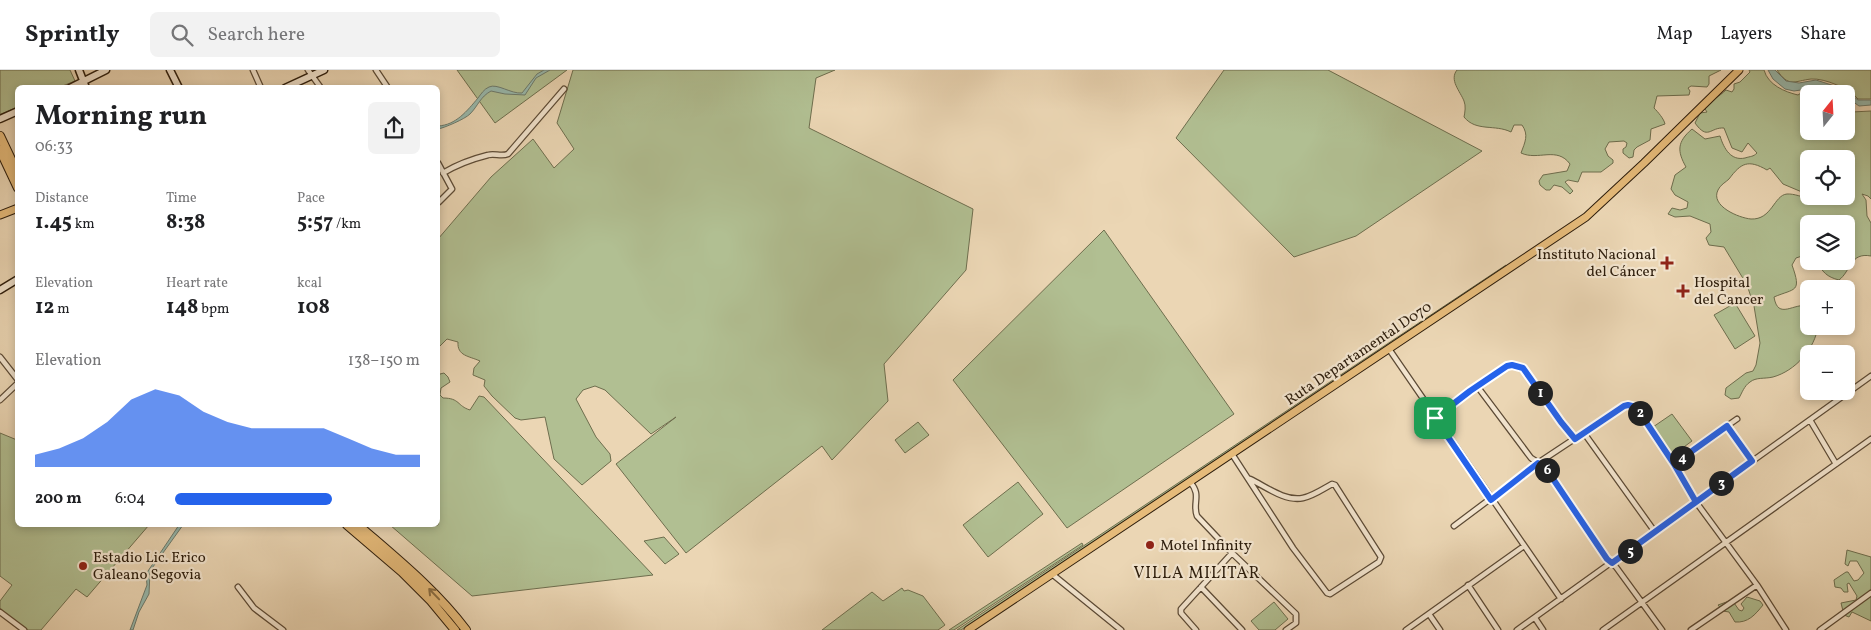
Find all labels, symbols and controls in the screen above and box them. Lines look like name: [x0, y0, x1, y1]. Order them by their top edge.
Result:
search box: [150, 12, 500, 57]
text: Sprintly: [25, 18, 120, 52]
icon: search: [168, 21, 196, 49]
text: Search here: [208, 22, 305, 48]
text: Map: [1656, 22, 1692, 47]
text: Layers: [1720, 22, 1772, 47]
text: Share: [1800, 22, 1846, 47]
north arrow: [1800, 85, 1855, 140]
map controls: [1800, 85, 1855, 400]
text: Morning run: [35, 97, 207, 136]
button: share: [368, 102, 420, 154]
text: 06:33: [35, 136, 73, 158]
button: locate: [1800, 150, 1855, 205]
text: Distance: [35, 189, 89, 208]
text: Time: [166, 189, 197, 208]
text: Pace: [297, 189, 325, 208]
text: 1.45: [35, 208, 72, 237]
text: 8:38: [166, 208, 206, 237]
text: 5:57: [297, 208, 333, 237]
text: km: [72, 215, 95, 234]
text: /km: [333, 215, 361, 234]
button: layers: [1800, 215, 1855, 270]
place label: Instituto Nacional del Cáncer: [1537, 245, 1656, 283]
marker: Instituto Nacional del Cáncer: [1660, 256, 1674, 270]
place label: Hospital del Cancer: [1694, 273, 1763, 311]
text: Elevation: [35, 274, 93, 293]
text: Heart rate: [166, 274, 228, 293]
text: kcal: [297, 274, 322, 293]
button: +: [1800, 280, 1855, 335]
marker: Hospital del Cancer: [1676, 284, 1690, 298]
text: 12: [35, 293, 54, 322]
text: 148: [166, 293, 198, 322]
text: 108: [297, 293, 330, 322]
street label: Ruta Departamental D070: [1281, 297, 1436, 411]
text: m: [54, 300, 70, 319]
text: bpm: [198, 300, 229, 319]
button: −: [1800, 345, 1855, 400]
text: Elevation: [35, 350, 102, 372]
text: 138–150 m: [348, 350, 420, 372]
pin: 1: [1528, 380, 1552, 406]
text: 1: [1538, 384, 1543, 403]
pin: [1414, 397, 1456, 439]
pin: 2: [1628, 400, 1652, 426]
icon: arrive: [1421, 404, 1449, 432]
text: 2: [1637, 404, 1644, 423]
pin: 4: [1670, 446, 1694, 470]
text: 4: [1678, 449, 1687, 468]
pin: 6: [1534, 458, 1560, 482]
text: 6: [1544, 461, 1551, 480]
pin: 3: [1708, 470, 1734, 496]
text: 3: [1718, 474, 1725, 493]
text: 200 m: [35, 488, 82, 510]
text: 6:04: [115, 488, 146, 510]
place label: Motel Infinity: [1160, 536, 1252, 557]
pin: 5: [1618, 538, 1642, 564]
marker: Motel Infinity: [1144, 539, 1156, 551]
text: 5: [1627, 542, 1634, 561]
place label: Estadio Lic. Erico Galeano Segovia: [93, 548, 206, 586]
marker: Estadio Lic. Erico Galeano Segovia: [77, 560, 89, 572]
district label: VILLA MILITAR: [1133, 563, 1261, 585]
one-way arrow: [428, 587, 440, 600]

